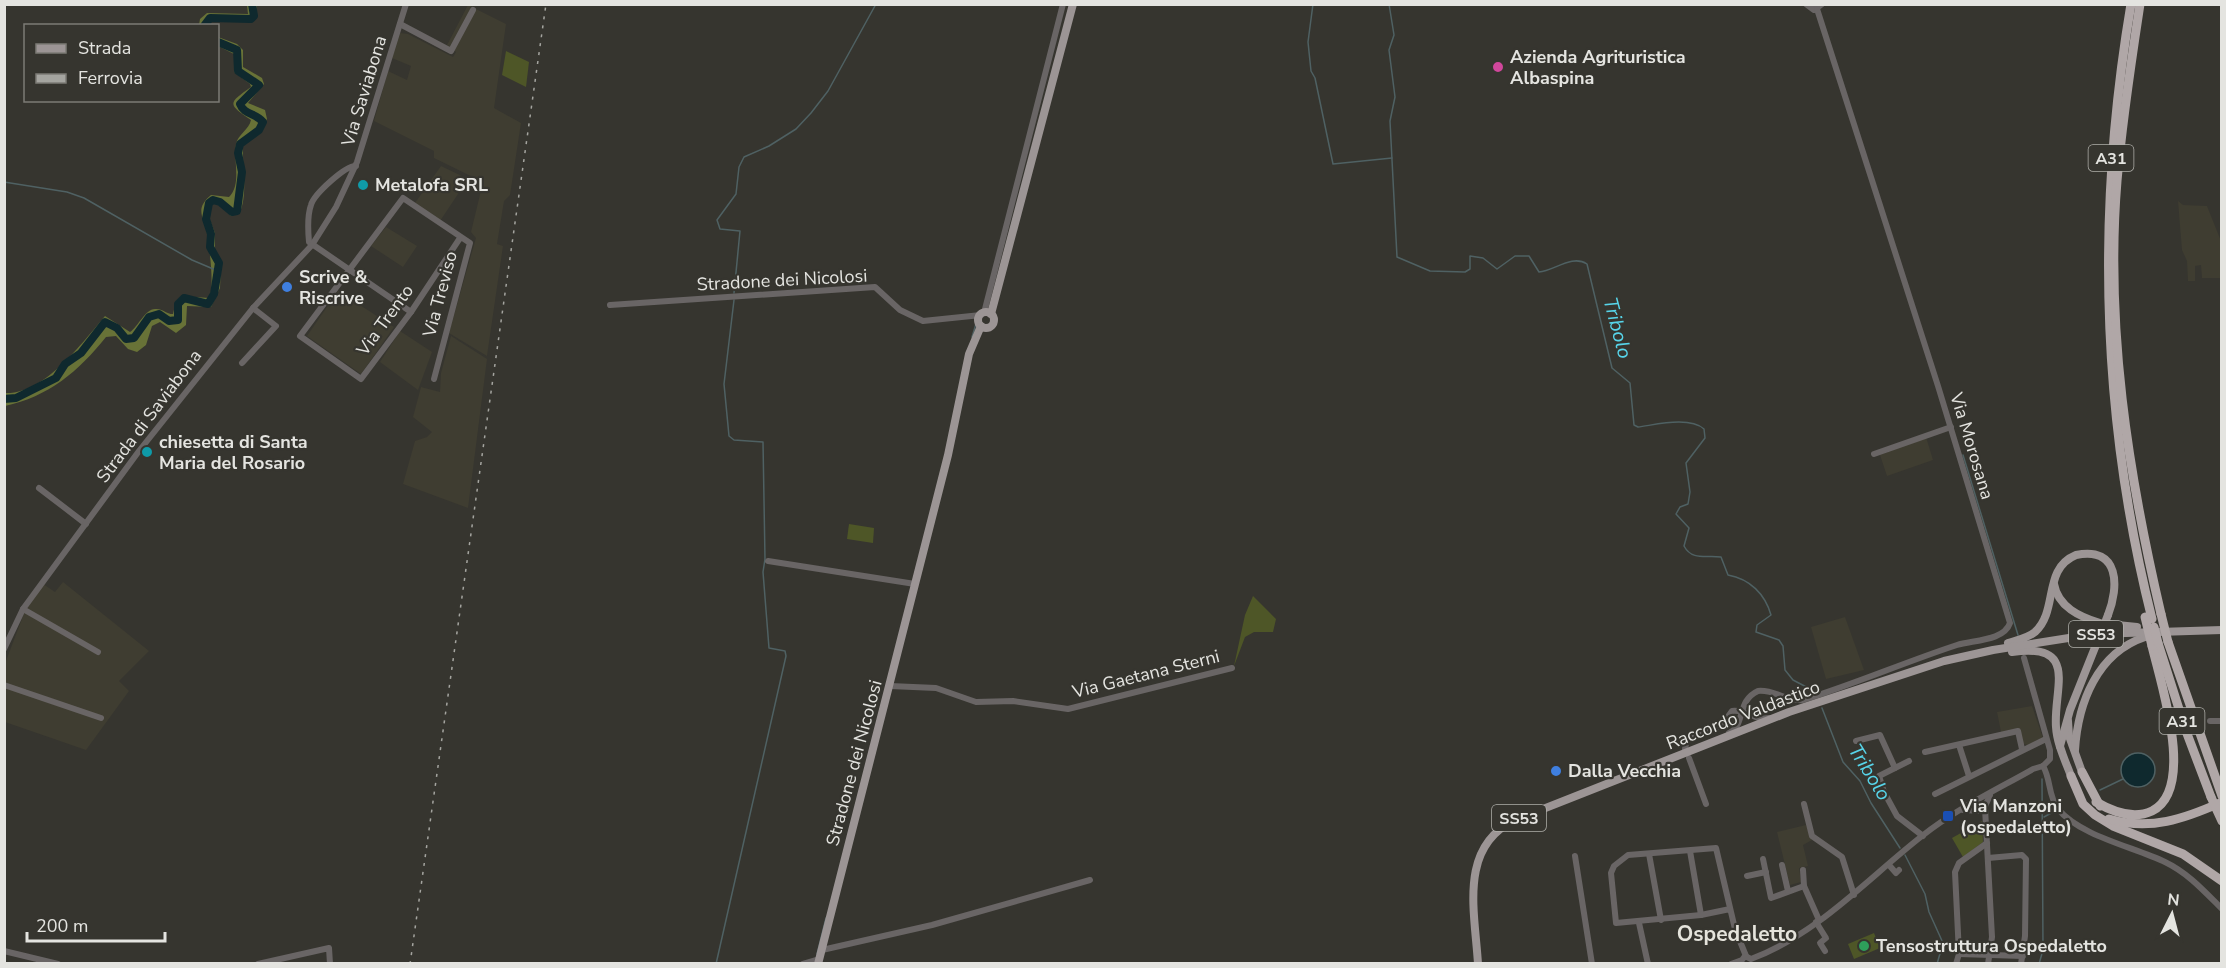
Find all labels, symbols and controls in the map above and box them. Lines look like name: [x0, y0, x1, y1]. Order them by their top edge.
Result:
legend: [24, 24, 219, 102]
street label: Via Saviabona: [335, 33, 392, 150]
text: Strada: [78, 36, 131, 60]
place label: Azienda Agrituristica Albaspina: [1510, 45, 1686, 90]
marker: Azienda Agrituristica Albaspina: [1491, 60, 1505, 74]
text: Ferrovia: [78, 66, 143, 90]
road number: A31: [2088, 145, 2134, 171]
place label: Metalofa SRL: [375, 173, 488, 197]
marker: Metalofa SRL: [356, 178, 370, 192]
street label: Via Treviso: [417, 248, 463, 341]
street label: Stradone dei Nicolosi: [696, 264, 868, 296]
place label: Scrive & Riscrive: [299, 265, 368, 310]
marker: Scrive & Riscrive: [280, 280, 294, 294]
street label: Via Trento: [350, 280, 419, 361]
water label: Tribolo: [1596, 295, 1639, 362]
street label: Strada di Saviabona: [91, 345, 207, 487]
street label: Via Morosana: [1944, 389, 2000, 502]
place label: chiesetta di Santa Maria del Rosario: [159, 430, 308, 475]
marker: chiesetta di Santa Maria del Rosario: [140, 445, 154, 459]
road number: SS53: [2069, 621, 2123, 647]
street label: Via Gaetana Sterni: [1069, 644, 1222, 704]
street label: Raccordo Valdastico: [1663, 675, 1823, 755]
street label: Stradone dei Nicolosi: [820, 677, 888, 849]
road number: A31: [2160, 708, 2204, 734]
water label: Tribolo: [1842, 739, 1897, 806]
place label: Dalla Vecchia: [1568, 759, 1681, 783]
marker: Dalla Vecchia: [1549, 764, 1563, 778]
place label: Via Manzoni (ospedaletto): [1959, 794, 2072, 839]
road number: SS53: [1492, 805, 1546, 831]
marker: Via Manzoni (ospedaletto): [1941, 809, 1955, 823]
north arrow: [2142, 884, 2202, 944]
text: N: [2166, 889, 2181, 912]
scale bar: [27, 905, 165, 943]
text: 200 m: [36, 914, 88, 938]
district label: Ospedaletto: [1677, 920, 1797, 948]
place label: Tensostruttura Ospedaletto: [1876, 934, 2107, 958]
marker: Tensostruttura Ospedaletto: [1857, 939, 1871, 953]

